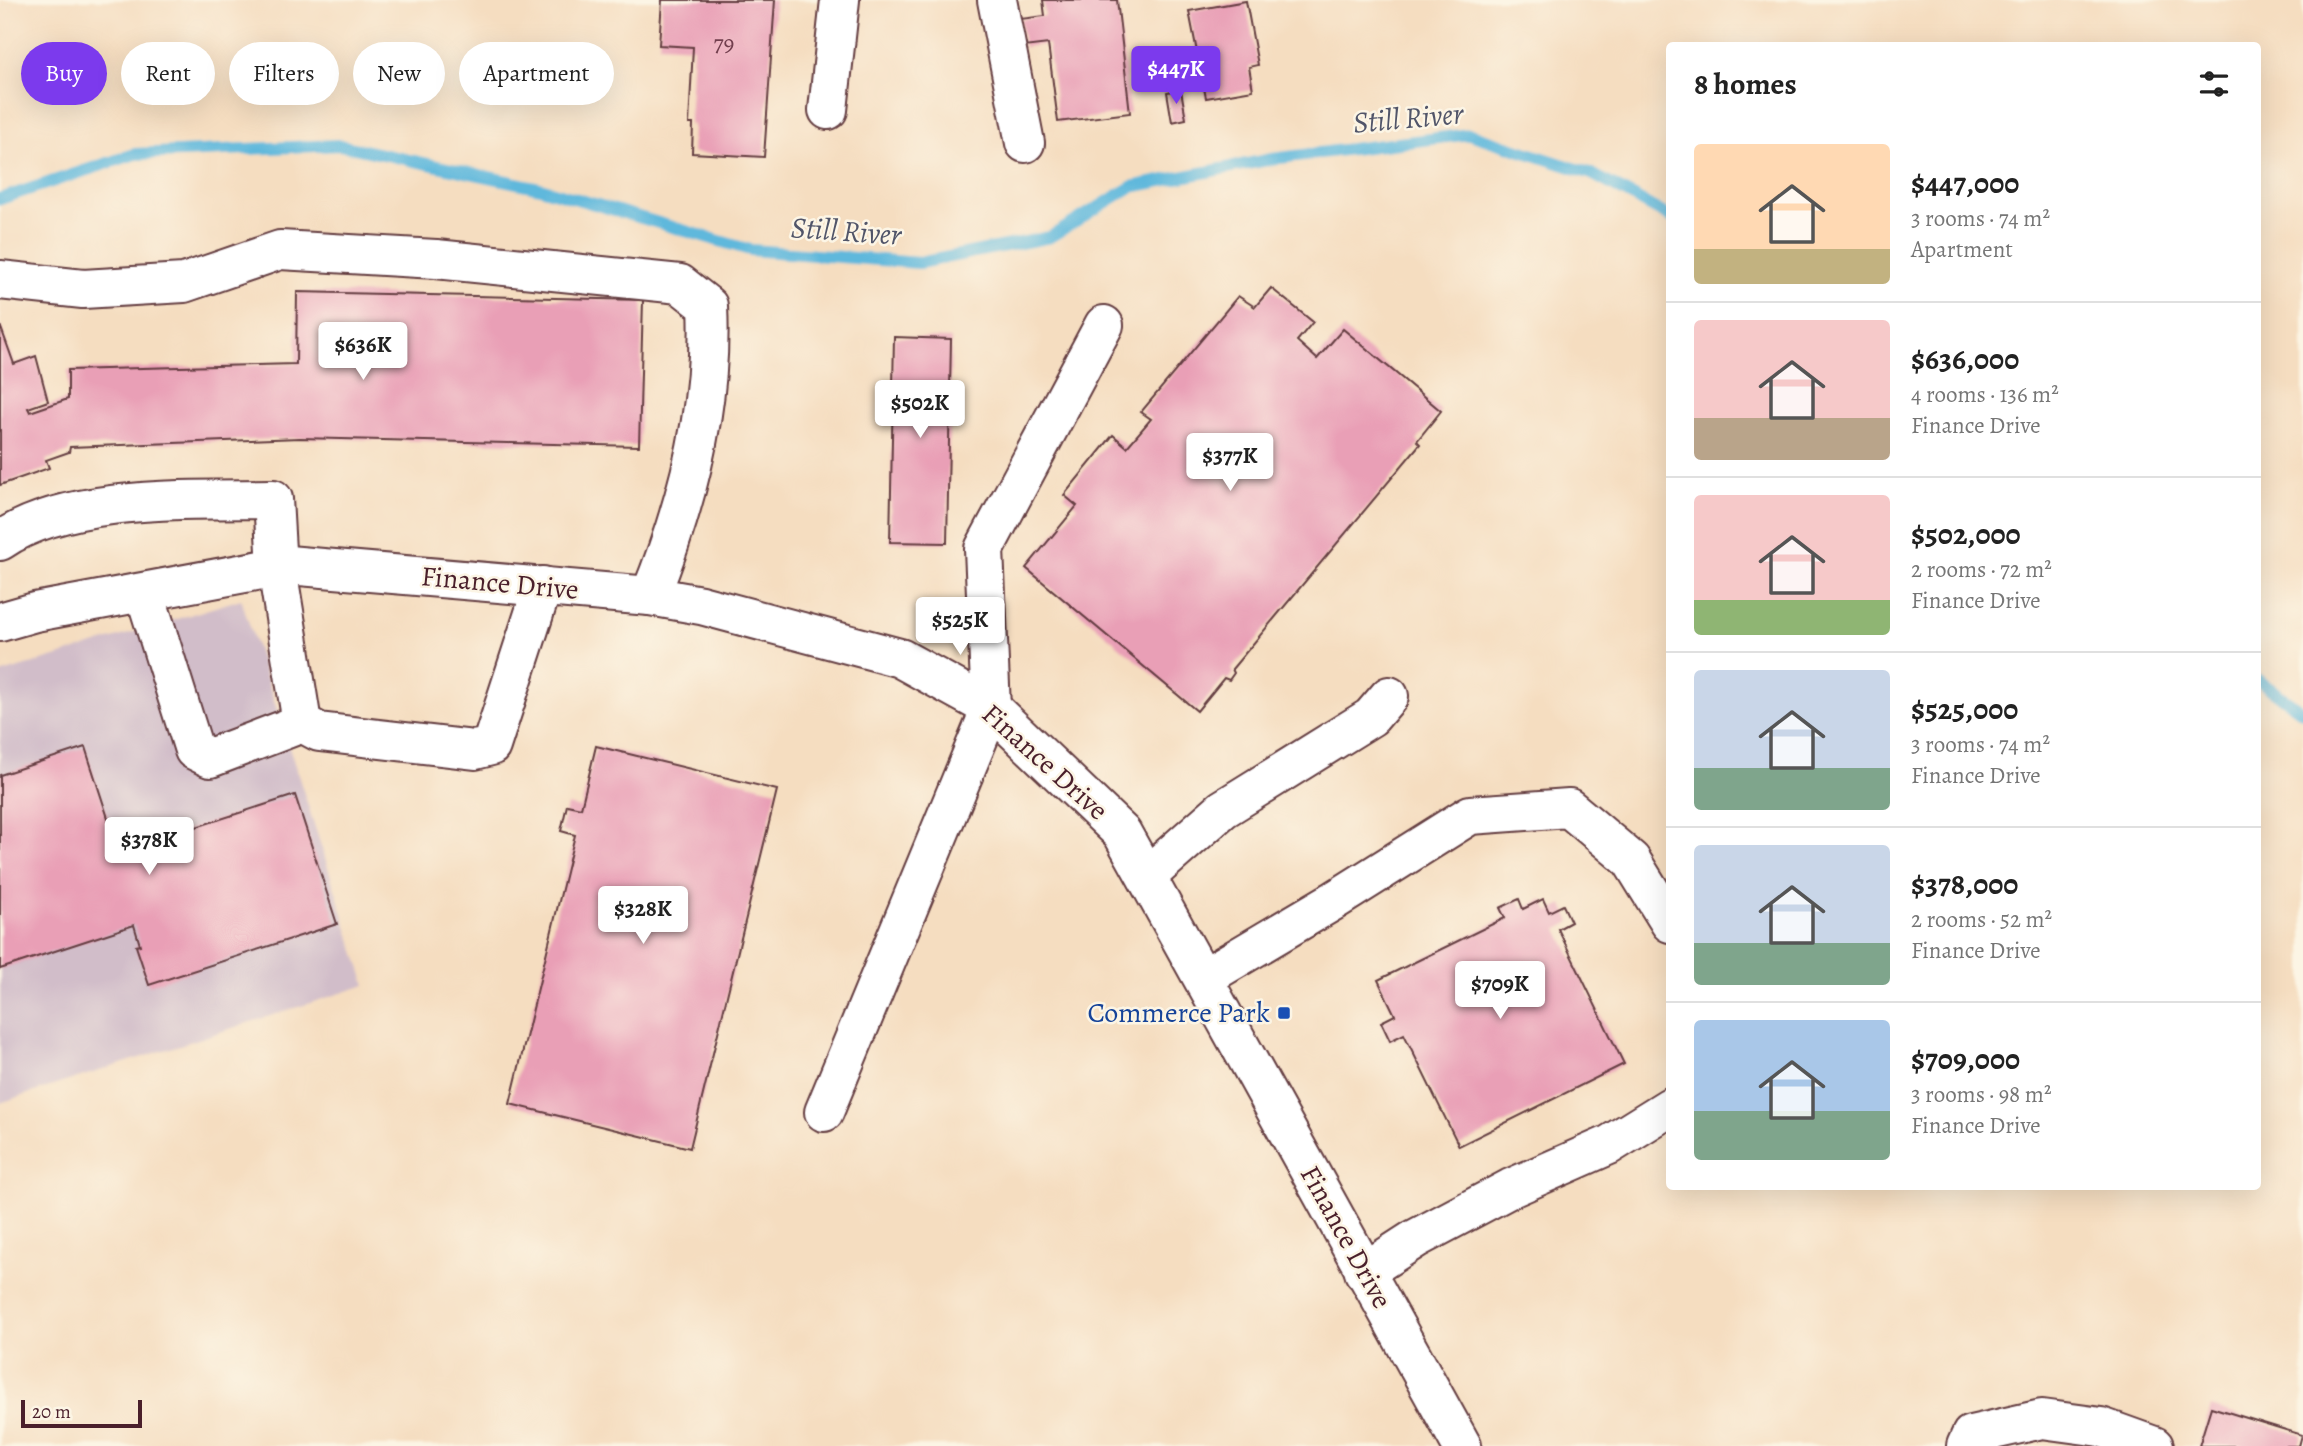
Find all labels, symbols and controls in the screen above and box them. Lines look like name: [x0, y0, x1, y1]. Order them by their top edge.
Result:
house number: 79: [714, 27, 735, 59]
chip: Buy: [21, 42, 107, 105]
chip: Rent: [121, 42, 215, 105]
chip: Filters: [229, 42, 339, 105]
chip: New: [353, 42, 445, 105]
chip: Apartment: [459, 42, 614, 105]
pin: $447K: [1127, 46, 1225, 106]
text: $447K: [1147, 53, 1205, 84]
text: 8 homes: [1694, 64, 1797, 104]
icon: filters: [2195, 65, 2233, 103]
water label: Still River: [1351, 93, 1466, 143]
text: $447,000: [1911, 163, 2019, 203]
icon: home: [1750, 172, 1834, 256]
text: 3 rooms · 74 m²: [1911, 203, 2050, 234]
water label: Still River: [790, 207, 904, 255]
text: Apartment: [1911, 234, 2013, 265]
pin: $636K: [314, 322, 412, 382]
text: $636K: [334, 329, 392, 360]
text: $636,000: [1911, 339, 2019, 379]
icon: home: [1750, 348, 1834, 432]
text: 4 rooms · 136 m²: [1911, 379, 2059, 410]
pin: $502K: [871, 380, 969, 440]
text: $502K: [891, 387, 949, 418]
text: Finance Drive: [1911, 410, 2041, 441]
pin: $377K: [1181, 434, 1279, 493]
text: $377K: [1202, 440, 1258, 471]
text: $502,000: [1911, 514, 2021, 554]
icon: home: [1750, 523, 1834, 607]
text: 2 rooms · 72 m²: [1911, 554, 2052, 585]
street label: Finance Drive: [420, 557, 580, 609]
text: Finance Drive: [1911, 585, 2041, 616]
pin: $525K: [911, 598, 1009, 657]
text: $525K: [932, 604, 988, 635]
text: $525,000: [1911, 689, 2018, 729]
street label: Finance Drive: [974, 695, 1116, 829]
icon: home: [1750, 698, 1834, 782]
text: 3 rooms · 74 m²: [1911, 729, 2050, 760]
text: Finance Drive: [1911, 760, 2041, 791]
pin: $378K: [100, 818, 198, 877]
text: $378K: [121, 824, 177, 855]
text: $378,000: [1911, 864, 2018, 904]
icon: home: [1750, 873, 1834, 957]
pin: $328K: [594, 886, 692, 946]
text: $328K: [614, 893, 672, 924]
text: 2 rooms · 52 m²: [1911, 904, 2052, 935]
text: Finance Drive: [1911, 935, 2041, 966]
pin: $709K: [1451, 962, 1549, 1021]
text: $709K: [1471, 968, 1529, 999]
place label: Commerce Park: [1087, 994, 1270, 1032]
marker: Commerce Park: [1276, 1005, 1292, 1021]
text: $709,000: [1911, 1039, 2020, 1079]
icon: home: [1750, 1048, 1834, 1132]
text: 3 rooms · 98 m²: [1911, 1079, 2052, 1110]
text: Finance Drive: [1911, 1110, 2041, 1141]
street label: Finance Drive: [1291, 1159, 1401, 1315]
scale bar: [21, 1397, 142, 1429]
text: 20 m: [32, 1399, 71, 1425]

